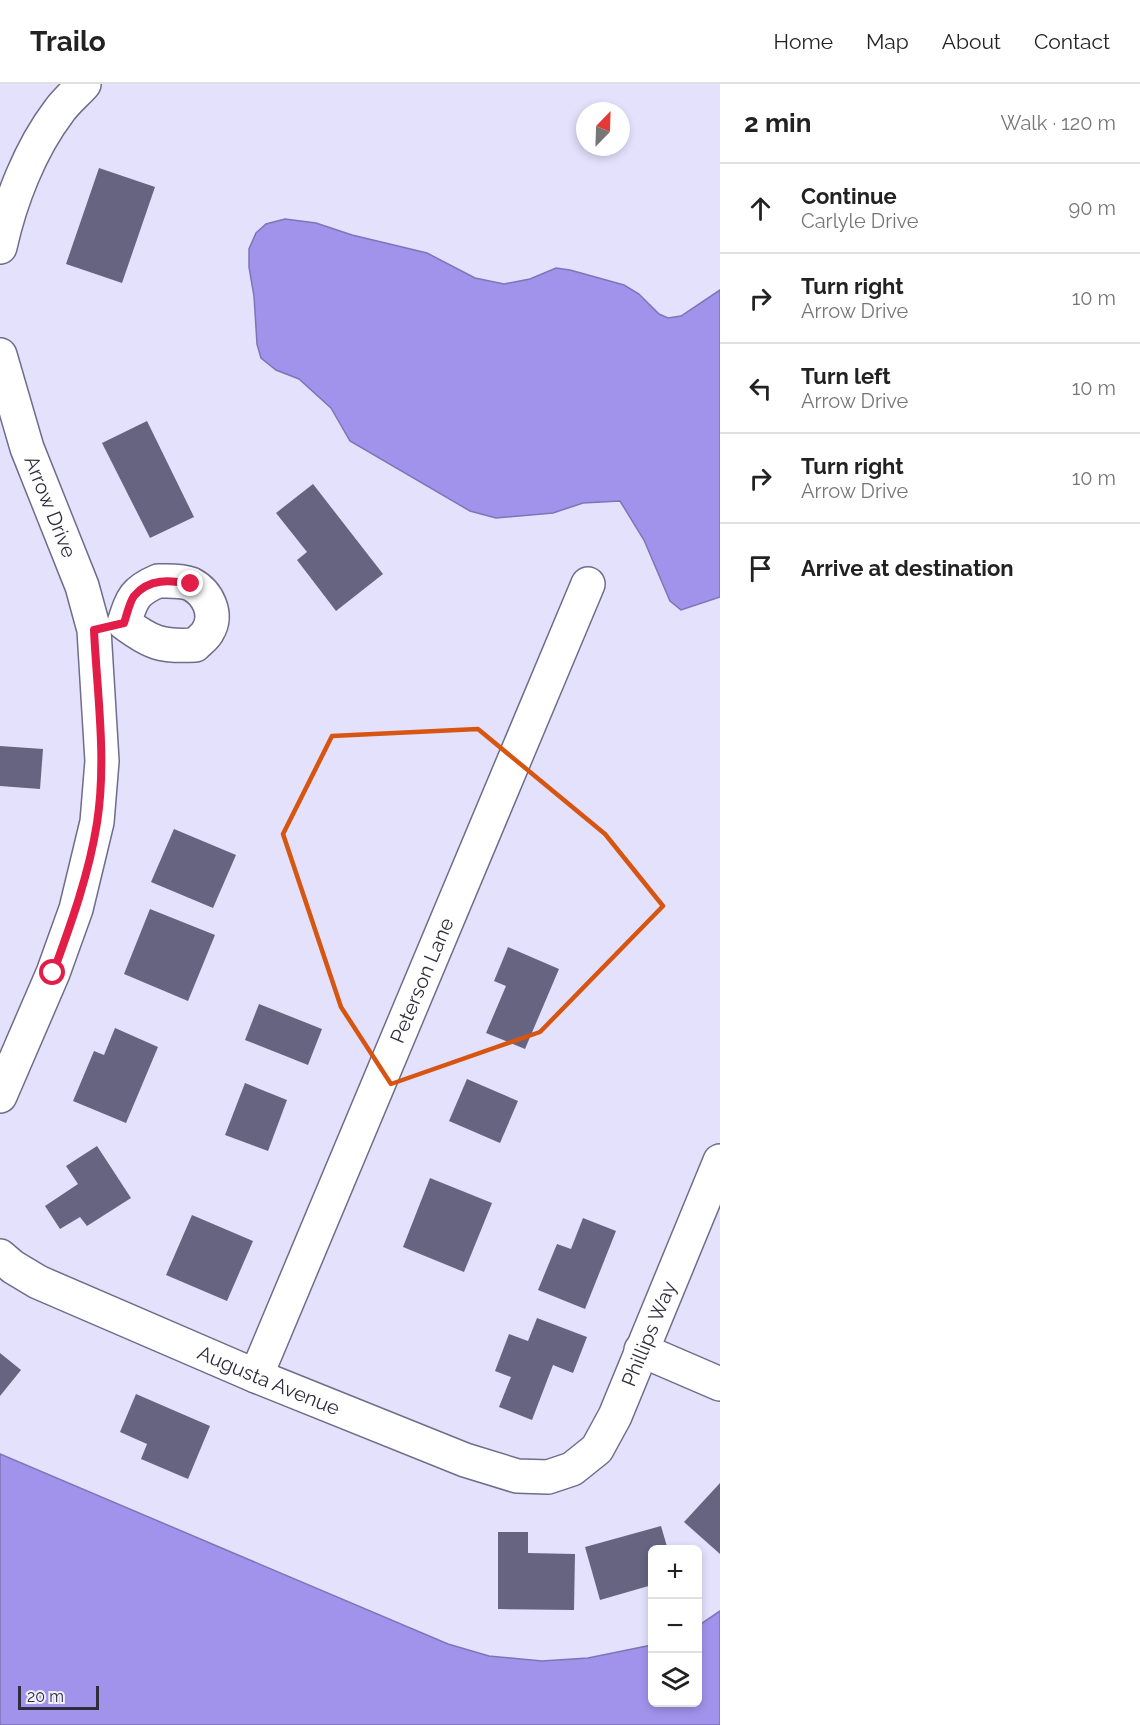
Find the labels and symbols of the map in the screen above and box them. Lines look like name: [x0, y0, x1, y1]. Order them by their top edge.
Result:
north arrow: [576, 102, 630, 156]
street label: Arrow Drive: [19, 452, 82, 561]
route end: [177, 570, 203, 596]
street label: Peterson Lane: [385, 914, 459, 1047]
route start: [39, 959, 65, 985]
street label: Phillips Way: [616, 1278, 681, 1390]
street label: Augusta Avenue: [194, 1340, 343, 1420]
scale bar: [18, 1683, 99, 1710]

